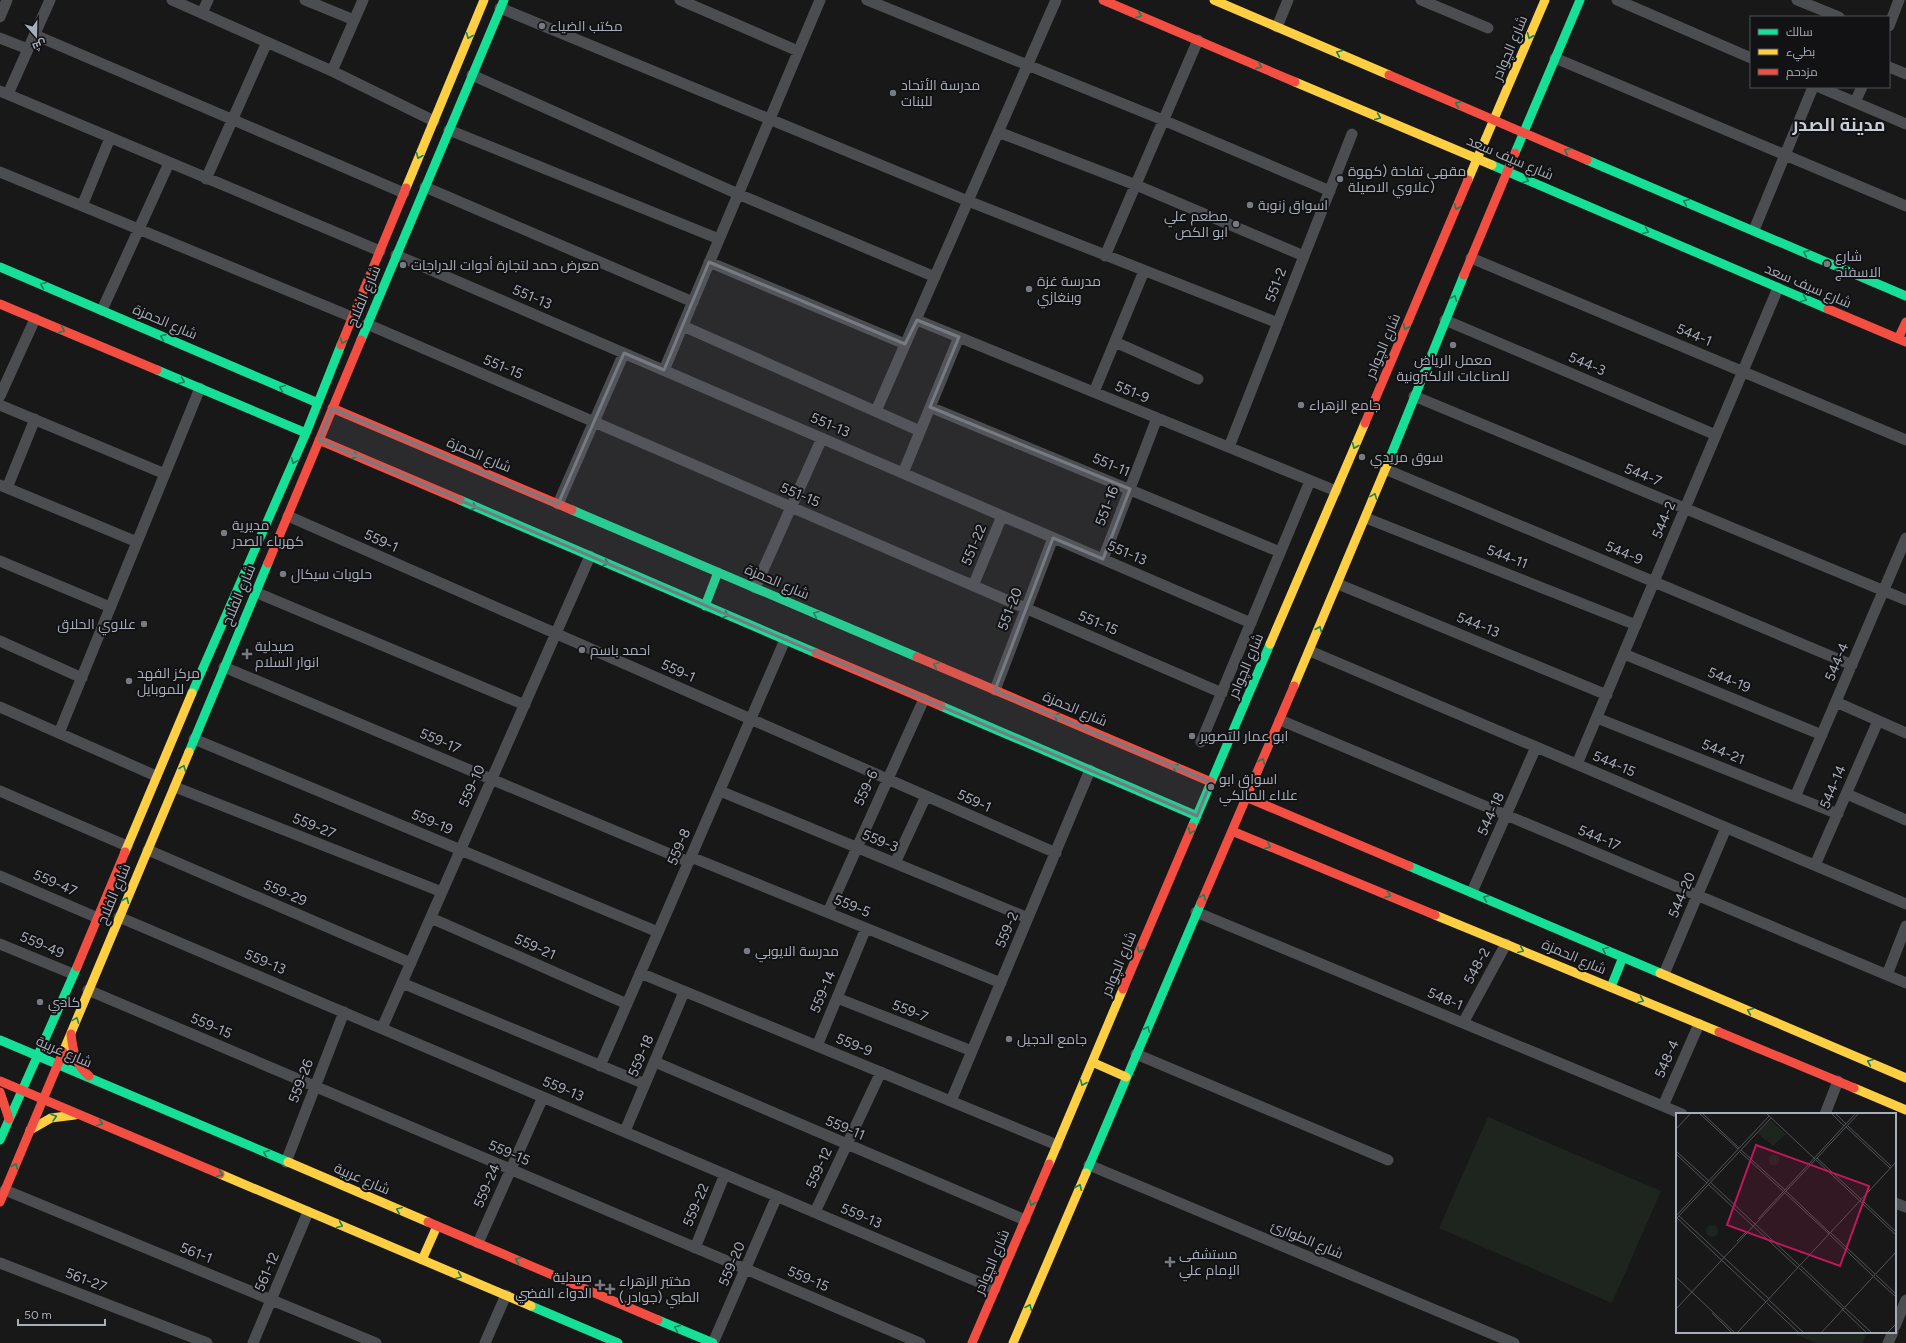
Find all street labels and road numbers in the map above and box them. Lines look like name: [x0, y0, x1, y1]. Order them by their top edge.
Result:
street label: شارع الچوادر: [1488, 13, 1532, 84]
street label: شارع سيف سعد: [1464, 132, 1556, 184]
street label: شارع سيف سعد: [1762, 260, 1854, 312]
street label: شارع الفلاح: [344, 263, 384, 329]
street label: 551-2: [1262, 265, 1290, 305]
street label: 551-13: [510, 281, 554, 313]
street label: شارع الحمزة: [130, 301, 200, 343]
street label: شارع الچوادر: [1361, 311, 1405, 382]
street label: 544-1: [1674, 320, 1714, 350]
street label: 544-3: [1566, 349, 1608, 379]
street label: 551-15: [481, 351, 525, 383]
street label: 551-9: [1112, 377, 1152, 407]
street label: 551-13: [808, 409, 852, 441]
street label: شارع الحمزة: [444, 434, 514, 476]
street label: 551-11: [1090, 449, 1132, 481]
street label: 544-7: [1622, 460, 1665, 490]
street label: 551-15: [778, 479, 822, 511]
street label: 551-16: [1092, 484, 1122, 528]
street label: 544-2: [1649, 499, 1679, 541]
street label: 551-22: [958, 522, 990, 568]
street label: 559-1: [361, 526, 401, 556]
street label: 551-13: [1105, 537, 1149, 569]
street label: 544-9: [1603, 538, 1645, 569]
street label: 544-11: [1484, 541, 1530, 573]
street label: شارع الحمزة: [742, 561, 812, 603]
street label: شارع الفلاح: [219, 562, 259, 628]
street label: 551-20: [994, 585, 1026, 633]
street label: 551-15: [1076, 607, 1120, 639]
street label: 544-13: [1454, 609, 1502, 641]
street label: شارع الچوادر: [1224, 631, 1268, 702]
street label: 544-4: [1821, 640, 1853, 684]
street label: 559-1: [658, 656, 698, 686]
street label: 544-19: [1705, 664, 1753, 696]
street label: شارع الحمزة: [1040, 688, 1110, 730]
street label: 559-17: [417, 725, 464, 757]
street label: 544-21: [1699, 736, 1747, 768]
street label: 544-15: [1590, 747, 1638, 781]
street label: 559-10: [455, 762, 489, 810]
street label: 544-14: [1816, 762, 1850, 811]
street label: 559-6: [850, 767, 882, 809]
street label: 559-1: [954, 786, 994, 816]
street label: 544-18: [1474, 790, 1508, 838]
street label: 559-19: [409, 806, 455, 838]
street label: 559-27: [290, 810, 339, 843]
street label: 544-17: [1575, 821, 1623, 855]
street label: 559-8: [664, 826, 694, 868]
street label: 559-3: [859, 826, 901, 856]
street label: شارع الفلاح: [94, 861, 134, 927]
street label: 559-47: [30, 866, 80, 900]
street label: 544-20: [1665, 870, 1699, 920]
street label: 559-29: [261, 876, 309, 910]
street label: 559-5: [831, 891, 873, 921]
street label: 559-2: [992, 909, 1022, 951]
street label: 559-49: [17, 928, 67, 962]
street label: شارع الچوادر: [1097, 929, 1141, 1000]
street label: 559-21: [512, 930, 558, 964]
street label: شارع الحمزة: [1539, 936, 1609, 978]
street label: 548-2: [1460, 945, 1494, 987]
street label: 559-13: [242, 946, 288, 978]
street label: 559-14: [807, 968, 840, 1016]
street label: 548-1: [1425, 984, 1465, 1014]
street label: 559-7: [890, 996, 931, 1026]
street label: 559-15: [188, 1010, 234, 1042]
street label: 559-9: [833, 1030, 875, 1060]
street label: 559-18: [625, 1032, 657, 1080]
street label: شارع عربية: [34, 1033, 94, 1071]
street label: 548-4: [1651, 1037, 1683, 1081]
street label: 559-26: [285, 1057, 317, 1105]
street label: 559-13: [540, 1073, 586, 1105]
street label: 559-11: [823, 1112, 867, 1144]
street label: 559-15: [486, 1137, 532, 1169]
street label: 559-12: [802, 1145, 836, 1191]
street label: شارع عربية: [332, 1160, 392, 1198]
street label: 559-24: [470, 1161, 504, 1211]
street label: 559-22: [679, 1181, 713, 1229]
street label: 559-13: [838, 1200, 884, 1232]
street label: شارع الطوارئ: [1268, 1217, 1346, 1263]
street label: شارع الچوادر: [970, 1227, 1014, 1298]
street label: 561-1: [177, 1239, 215, 1267]
street label: 559-20: [715, 1239, 749, 1289]
street label: 561-12: [251, 1250, 283, 1294]
street label: 559-15: [785, 1263, 831, 1295]
street label: 561-27: [63, 1264, 110, 1296]

